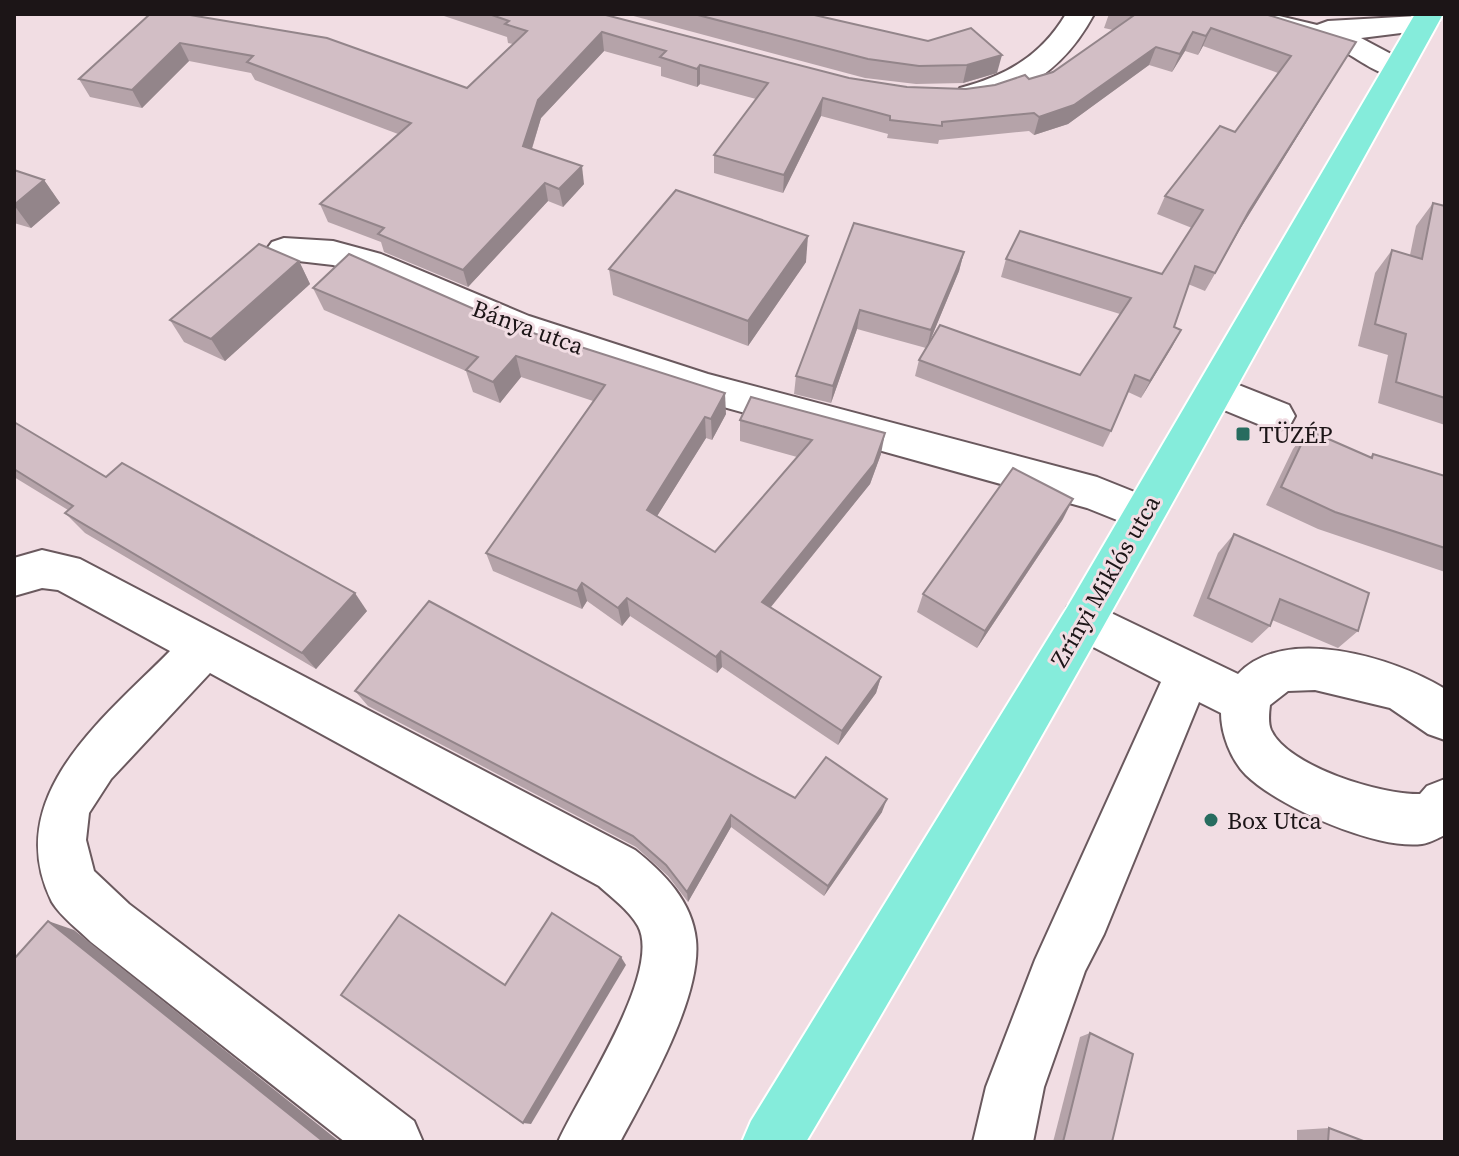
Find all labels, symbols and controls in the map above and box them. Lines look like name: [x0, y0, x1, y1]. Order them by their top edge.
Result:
street label: Bánya utca: [468, 292, 589, 363]
place label: TÜZÉP: [1259, 418, 1332, 451]
marker: TÜZÉP: [1234, 425, 1252, 443]
street label: Zrínyi Miklós utca: [1042, 488, 1168, 673]
place label: Box Utca: [1227, 804, 1322, 837]
marker: Box Utca: [1202, 811, 1220, 829]

